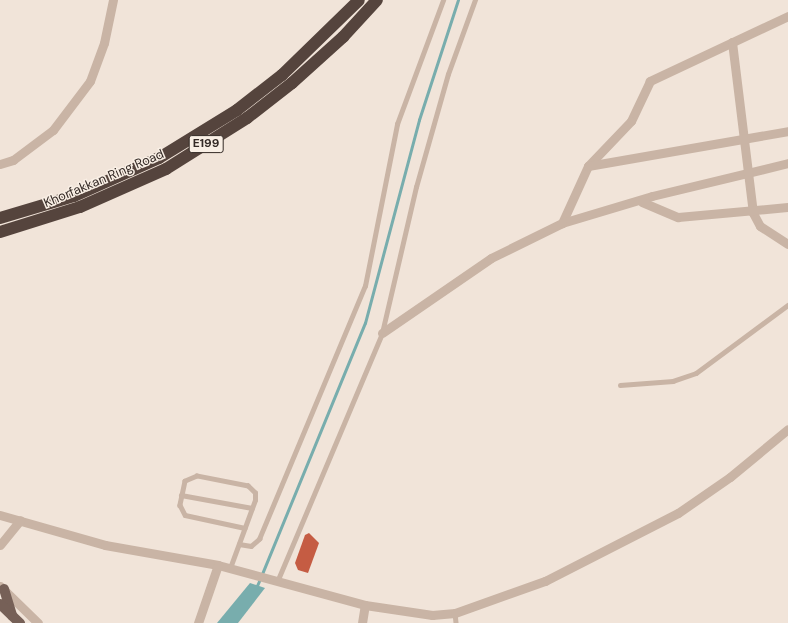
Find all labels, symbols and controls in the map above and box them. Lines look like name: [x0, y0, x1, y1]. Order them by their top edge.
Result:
road number: E199: [188, 134, 224, 154]
street label: Khorfakkan Ring Road: [42, 147, 166, 211]

